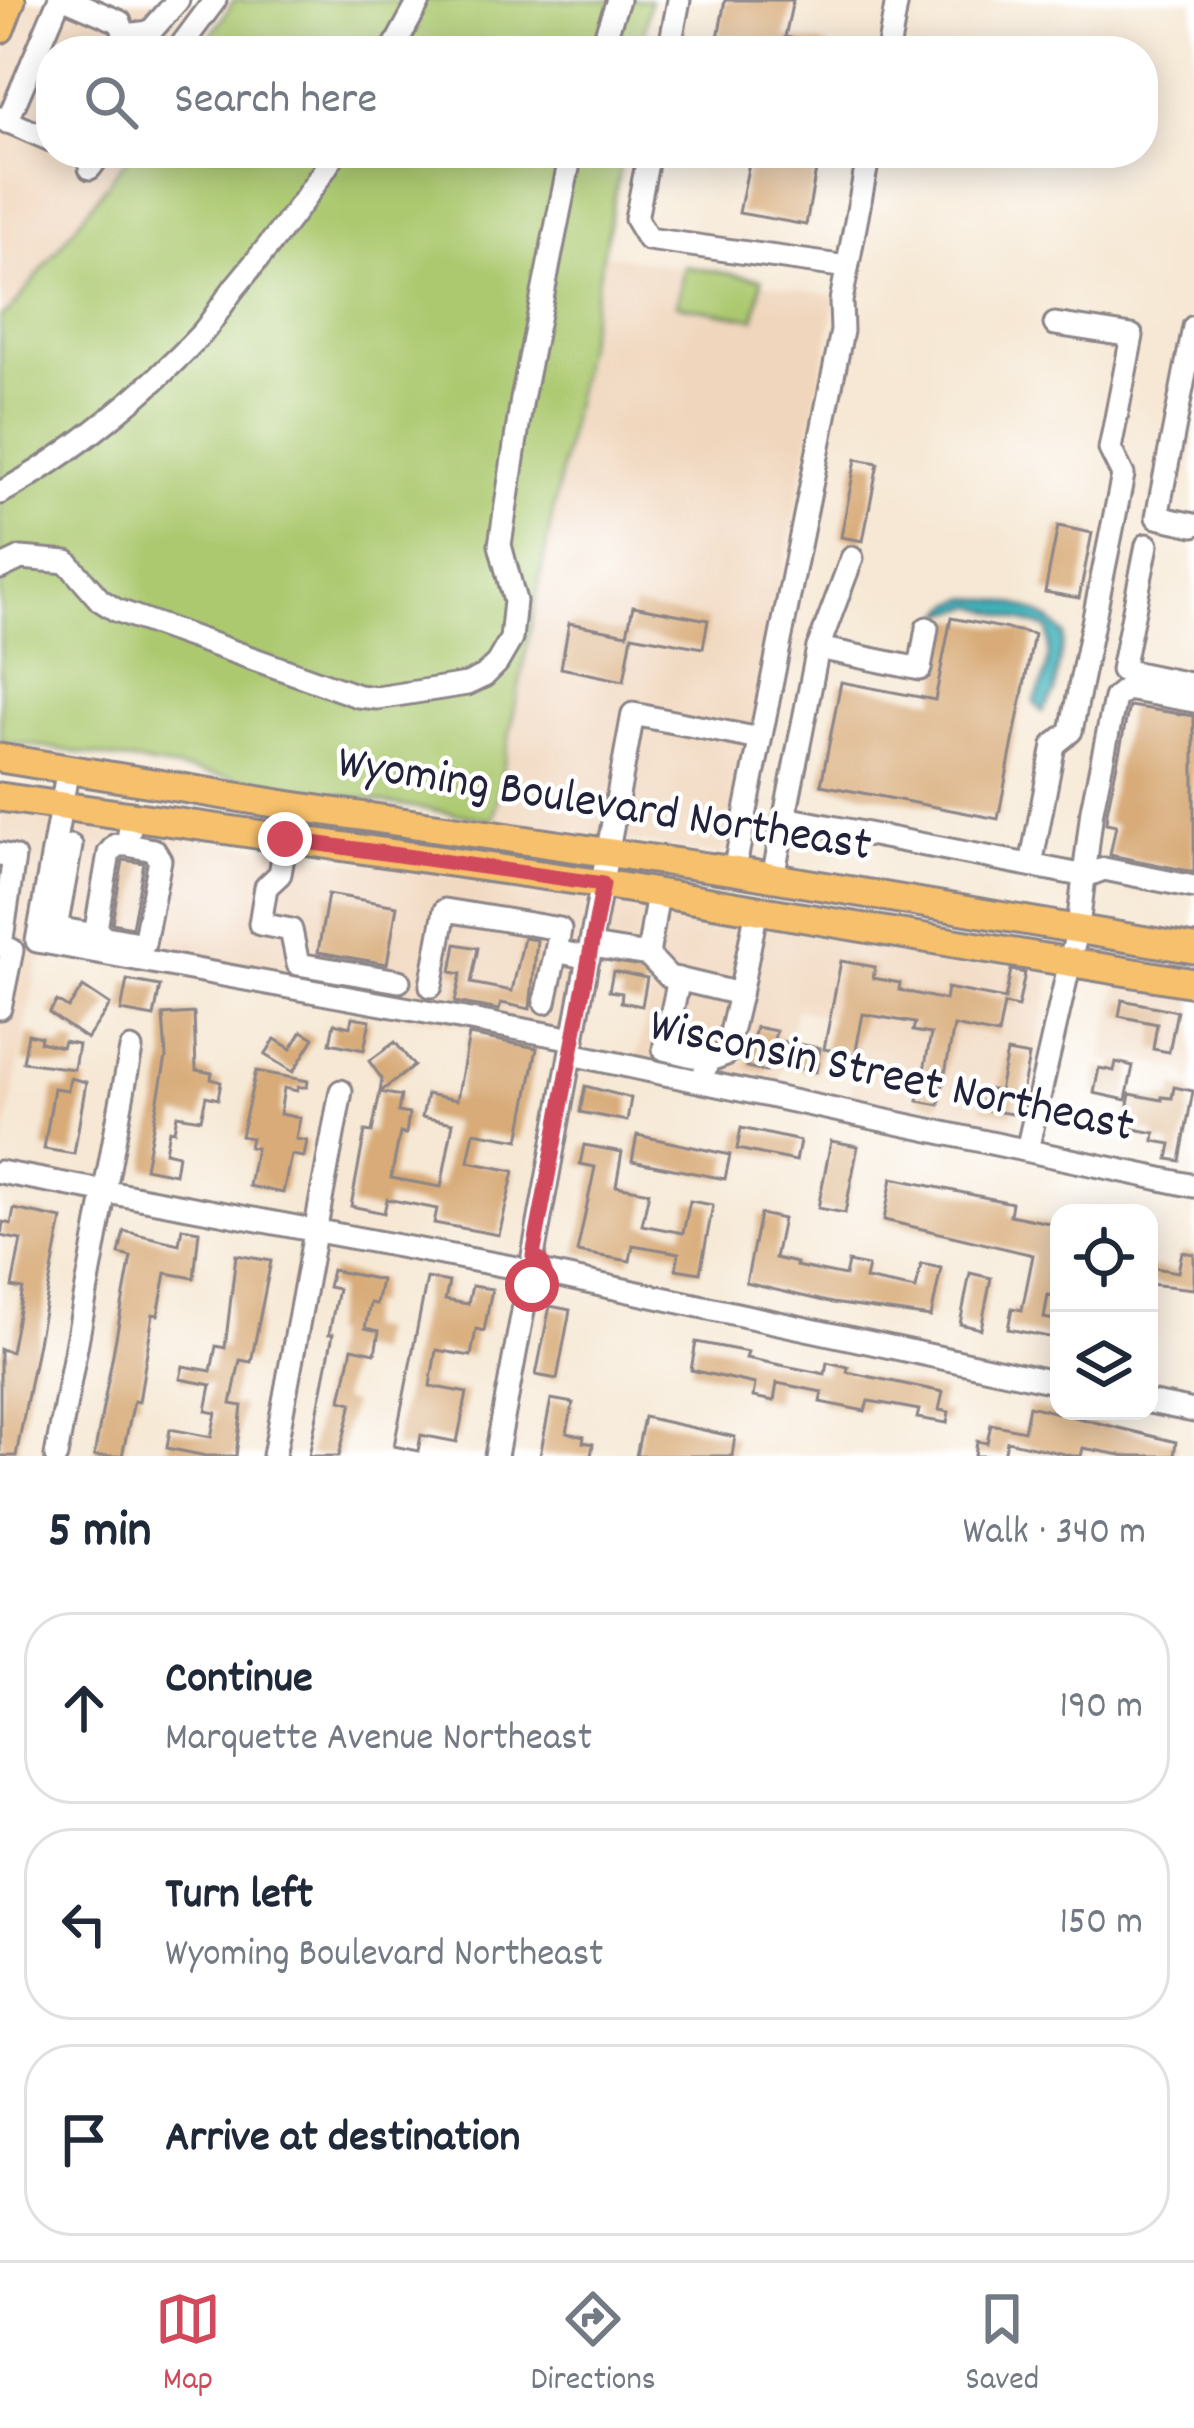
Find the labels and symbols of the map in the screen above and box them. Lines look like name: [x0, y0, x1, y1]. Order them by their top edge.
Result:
street label: Wyoming Boulevard Northeast: [332, 731, 876, 883]
route end: [258, 812, 312, 866]
street label: Wisconsin Street Northeast: [643, 994, 1139, 1164]
route start: [505, 1258, 559, 1312]

